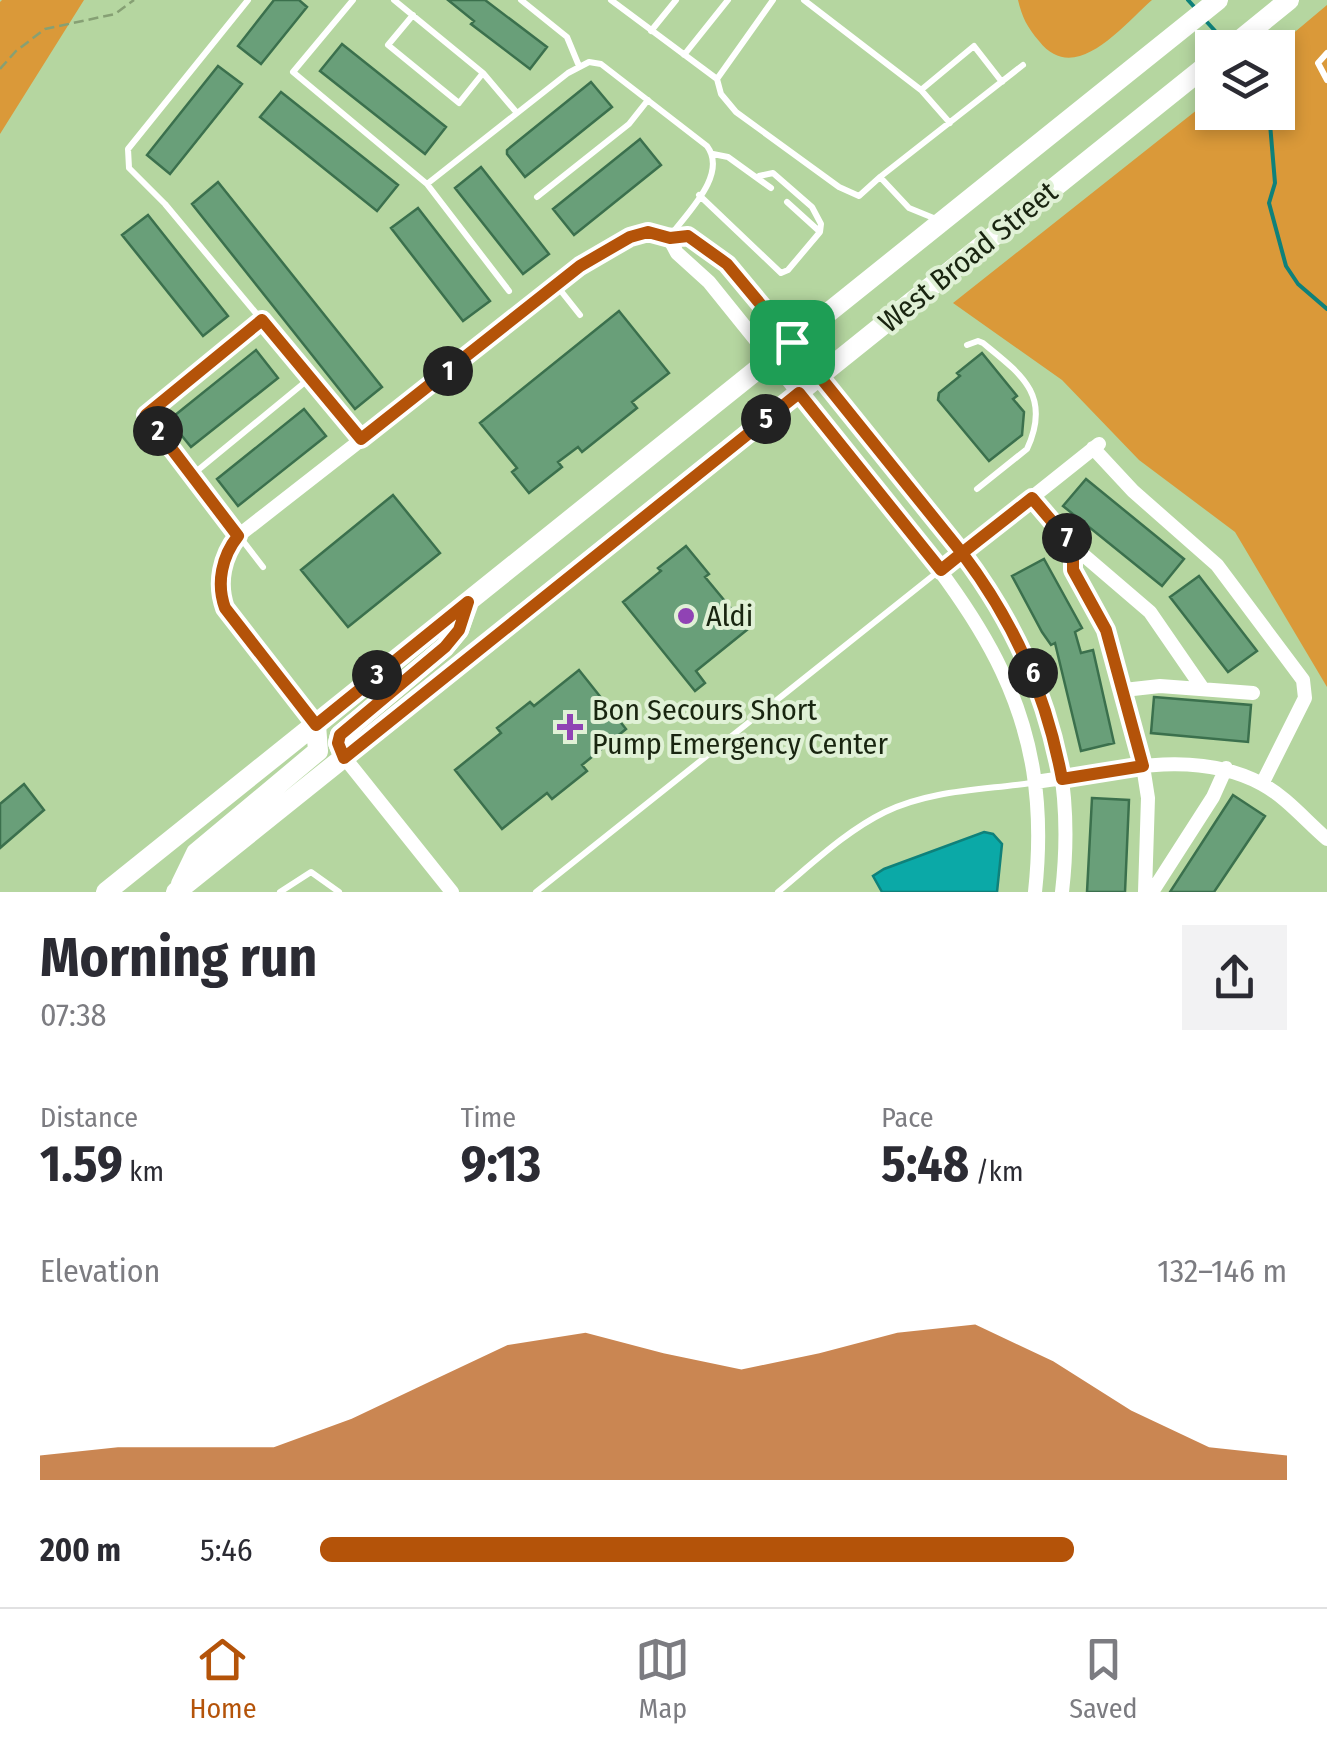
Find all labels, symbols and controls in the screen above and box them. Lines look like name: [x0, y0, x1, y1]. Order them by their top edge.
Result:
map controls: [1195, 30, 1295, 130]
button: layers: [1195, 30, 1295, 130]
street label: West Broad Street: [871, 174, 1065, 340]
pin: [750, 300, 835, 385]
icon: arrive: [765, 315, 820, 370]
pin: 1: [423, 346, 473, 396]
text: 1: [442, 354, 454, 387]
pin: 5: [741, 394, 791, 444]
text: 5: [759, 402, 773, 435]
pin: 2: [133, 406, 183, 456]
text: 2: [152, 414, 164, 447]
pin: 7: [1042, 513, 1092, 563]
text: 7: [1061, 521, 1073, 554]
place label: Aldi: [706, 598, 753, 634]
marker: Aldi: [675, 605, 697, 627]
pin: 6: [1008, 648, 1058, 698]
pin: 3: [352, 650, 402, 700]
text: 6: [1026, 656, 1040, 689]
text: 3: [370, 658, 384, 691]
place label: Bon Secours Short Pump Emergency Center: [592, 692, 888, 762]
marker: Bon Secours Short Pump Emergency Center: [557, 714, 583, 740]
text: Morning run: [40, 925, 317, 991]
button: share: [1182, 925, 1287, 1030]
text: 07:38: [40, 996, 107, 1034]
text: Distance: [40, 1101, 138, 1134]
text: Time: [461, 1101, 516, 1134]
text: Pace: [881, 1101, 934, 1134]
text: 1.59: [40, 1134, 123, 1194]
text: 9:13: [461, 1134, 541, 1194]
text: 5:48: [881, 1134, 969, 1194]
text: km: [123, 1155, 164, 1188]
text: /km: [969, 1155, 1023, 1188]
text: Elevation: [40, 1252, 160, 1290]
text: 132–146 m: [1157, 1252, 1287, 1290]
text: 200 m: [40, 1531, 121, 1569]
text: 5:46: [200, 1531, 253, 1569]
tab: Home: [189, 1632, 256, 1725]
tab: Map: [635, 1632, 690, 1725]
tab: Saved: [1069, 1632, 1138, 1725]

